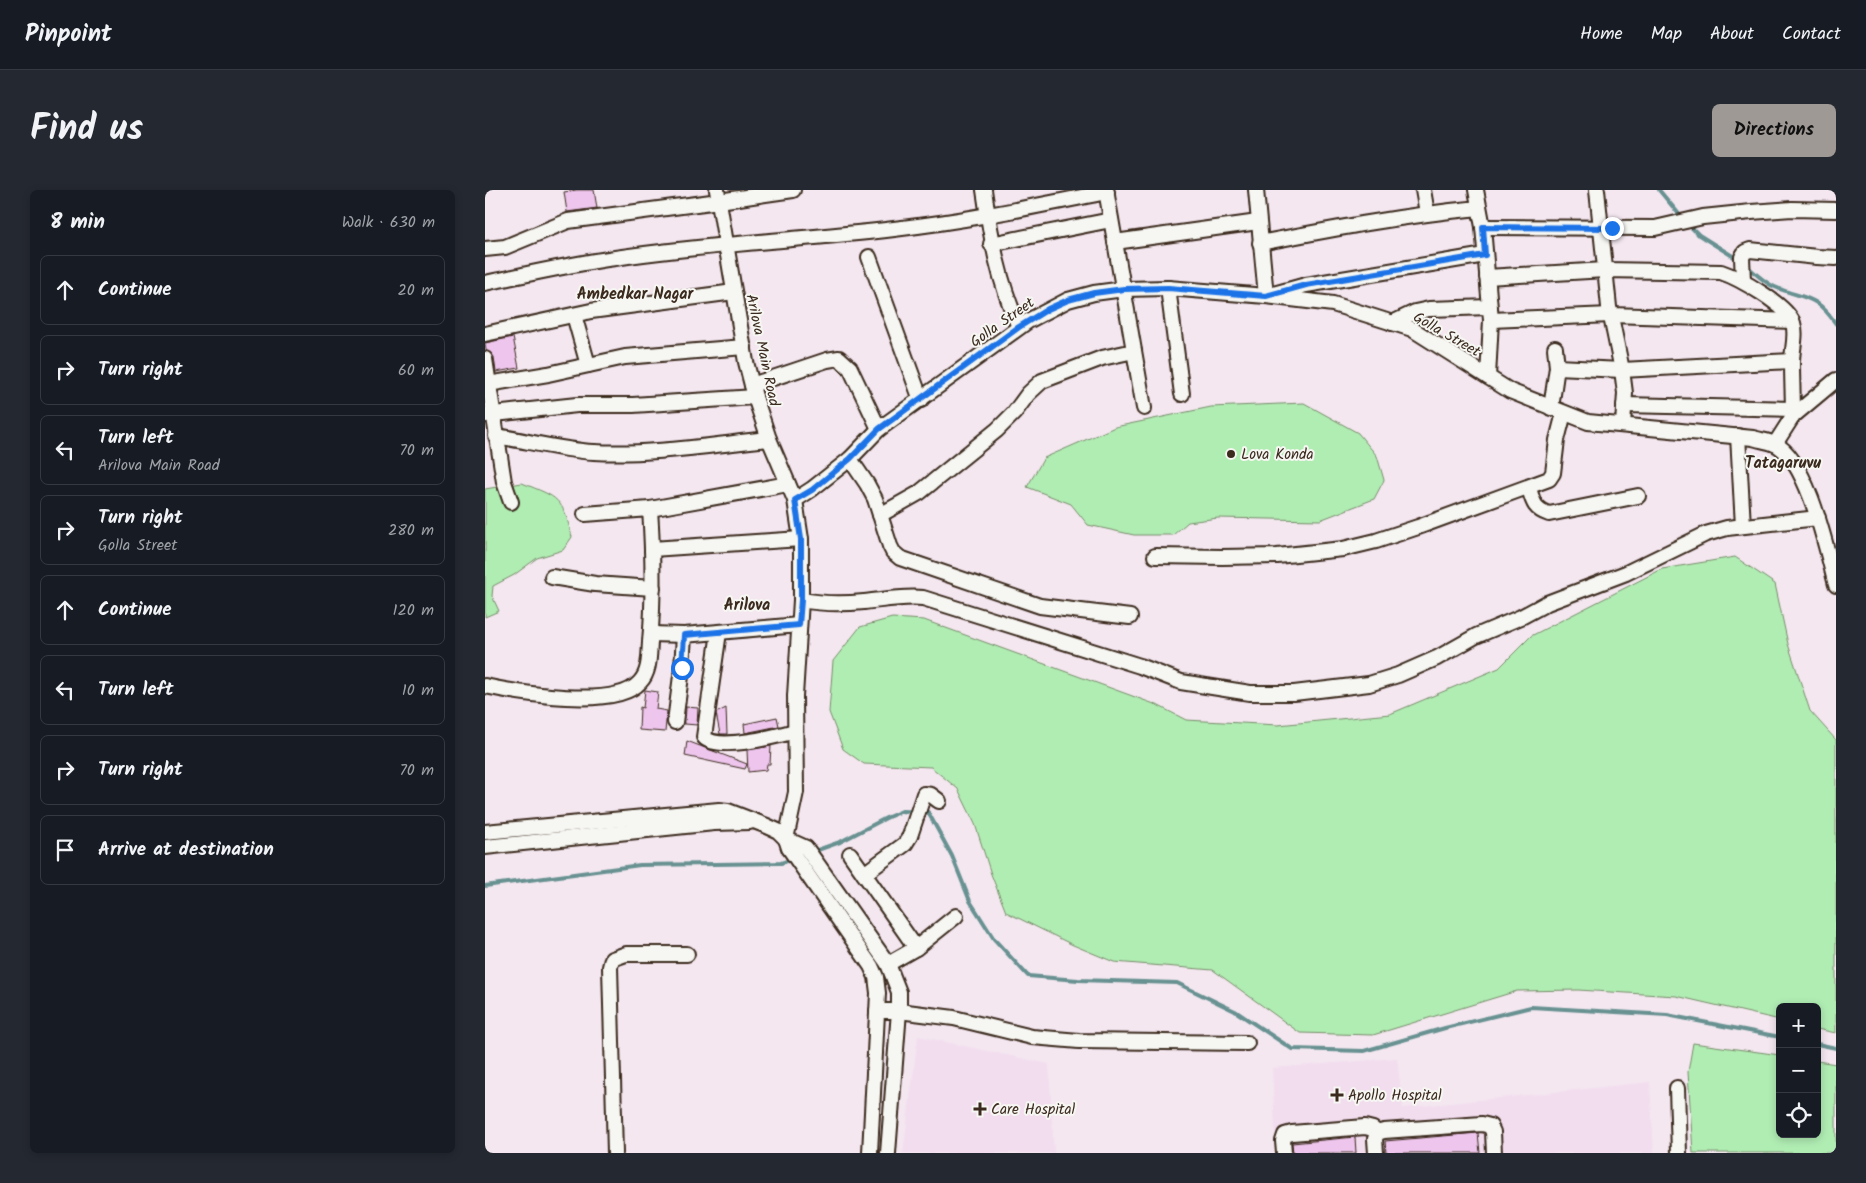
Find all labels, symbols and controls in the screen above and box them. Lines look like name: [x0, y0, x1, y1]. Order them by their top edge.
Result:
text: Pinpoint: [25, 15, 112, 54]
text: Home: [1580, 20, 1623, 49]
text: Map: [1651, 20, 1682, 49]
text: About: [1710, 20, 1754, 49]
text: Contact: [1782, 20, 1841, 49]
text: Find us: [30, 102, 143, 158]
button: Directions: [1712, 104, 1836, 157]
text: 8 min: [50, 206, 105, 239]
text: Walk · 630 m: [342, 210, 435, 235]
route end: [1601, 217, 1624, 240]
text: Continue: [98, 275, 171, 305]
icon: ahead: [51, 276, 79, 304]
text: 20 m: [398, 278, 434, 303]
district label: Ambedkar Nagar: [577, 282, 695, 307]
street label: Arilova Main Road: [738, 292, 786, 409]
street label: Golla Street: [965, 292, 1040, 354]
street label: Golla Street: [1408, 306, 1485, 364]
text: Turn right: [98, 355, 183, 385]
icon: right: [51, 356, 79, 384]
text: 60 m: [398, 358, 434, 383]
text: Turn left: [98, 423, 173, 453]
icon: left: [51, 436, 79, 464]
text: 70 m: [399, 438, 434, 463]
place label: Lova Konda: [1241, 443, 1314, 467]
marker: Lova Konda: [1225, 448, 1237, 460]
district label: Tatagaruvu: [1745, 451, 1821, 476]
text: Arilova Main Road: [98, 453, 220, 478]
text: Turn right: [98, 503, 183, 533]
icon: right: [51, 516, 79, 544]
text: 280 m: [388, 518, 434, 543]
text: Golla Street: [98, 533, 177, 558]
district label: Arilova: [724, 593, 770, 618]
text: Continue: [98, 595, 171, 625]
icon: ahead: [51, 596, 79, 624]
text: 120 m: [393, 598, 434, 623]
route start: [671, 657, 694, 680]
text: Turn left: [98, 675, 173, 705]
icon: left: [51, 676, 79, 704]
text: 10 m: [402, 678, 434, 703]
text: Turn right: [98, 755, 183, 785]
icon: right: [51, 756, 79, 784]
text: 70 m: [399, 758, 434, 783]
text: Arrive at destination: [98, 835, 274, 865]
icon: arrive: [51, 836, 79, 864]
map controls: [1776, 1003, 1821, 1138]
button: +: [1776, 1003, 1821, 1048]
button: −: [1776, 1048, 1821, 1093]
place label: Apollo Hospital: [1348, 1084, 1442, 1108]
marker: Apollo Hospital: [1330, 1088, 1344, 1102]
button: locate: [1776, 1093, 1821, 1138]
place label: Care Hospital: [991, 1098, 1076, 1122]
marker: Care Hospital: [973, 1102, 987, 1116]

